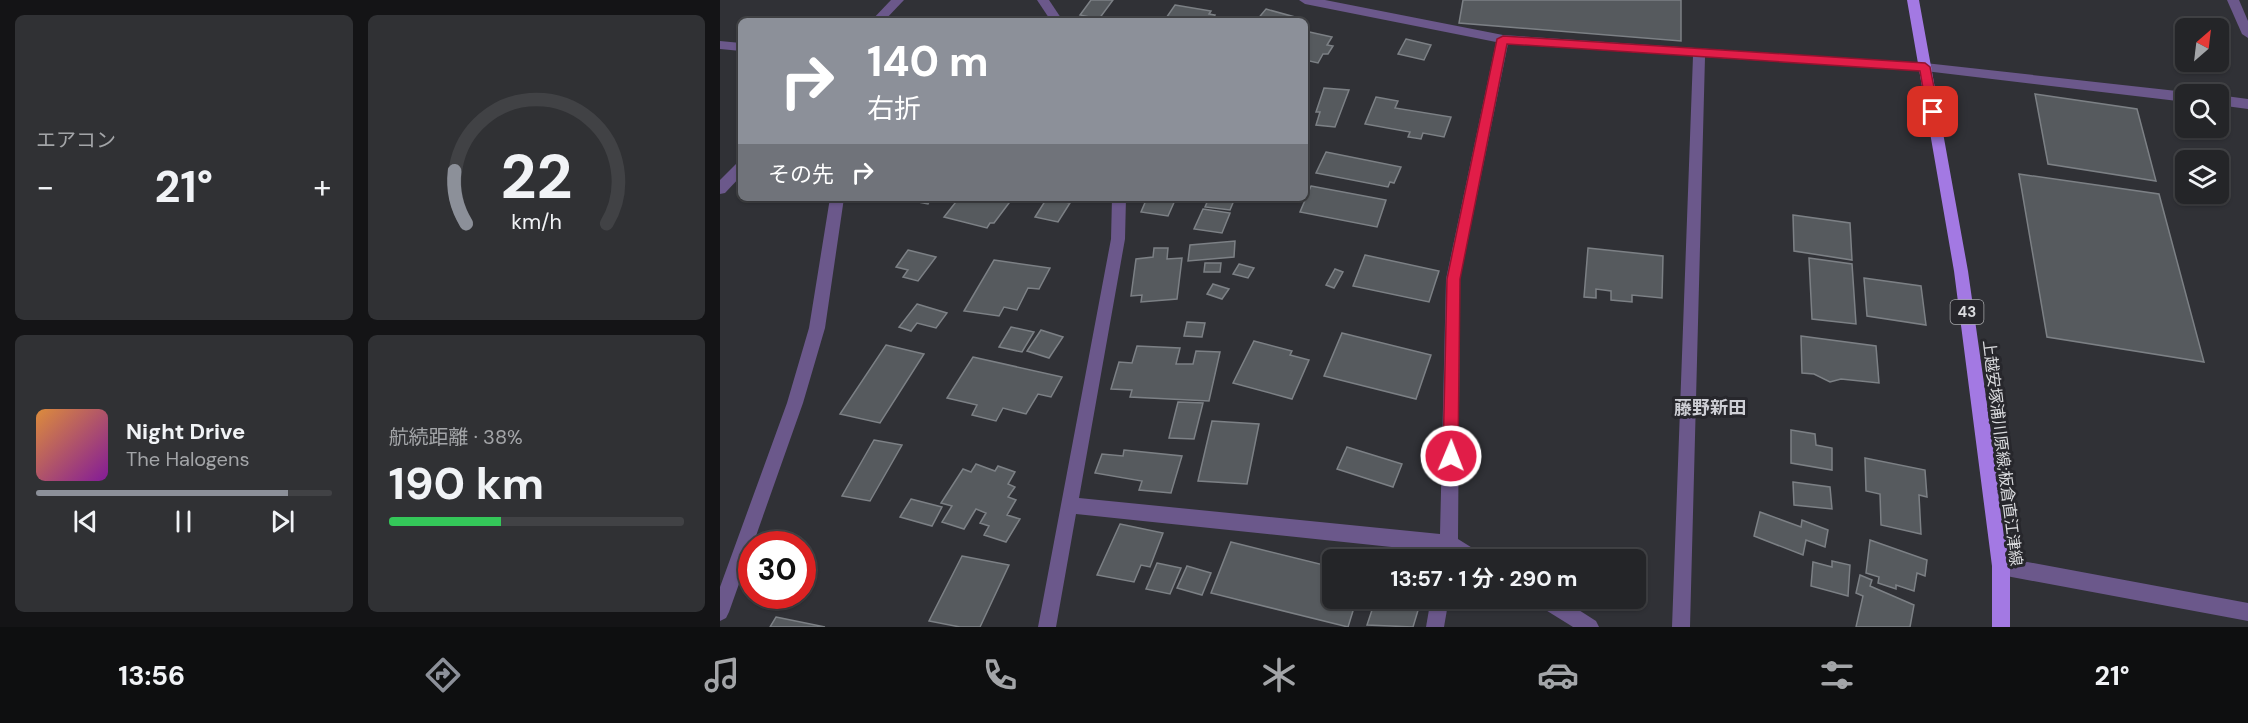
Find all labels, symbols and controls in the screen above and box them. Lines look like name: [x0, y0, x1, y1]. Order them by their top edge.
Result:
north arrow: [2175, 18, 2229, 72]
map controls: [2175, 18, 2229, 204]
text: 140 m: [867, 34, 989, 89]
icon: right: [768, 42, 846, 120]
button: search: [2175, 84, 2229, 138]
pin: [1907, 86, 1958, 137]
text: 右折: [867, 91, 921, 126]
icon: arrive: [1916, 95, 1949, 128]
text: エアコン: [36, 127, 116, 153]
text: 22: [500, 136, 572, 217]
button: layers: [2175, 150, 2229, 204]
icon: right: [846, 156, 879, 189]
text: 21°: [154, 157, 213, 216]
text: その先: [768, 160, 834, 189]
text: −: [36, 165, 54, 208]
text: +: [313, 165, 332, 208]
text: km/h: [511, 209, 562, 237]
road number: 43: [1950, 300, 1984, 324]
street label: 上越安塚浦川原線;板倉直江津線: [1978, 339, 2027, 567]
district label: 藤野新田: [1674, 396, 1746, 420]
text: Night Drive: [126, 417, 245, 446]
text: 航続距離 · 38%: [389, 424, 523, 450]
position arrow: [1419, 424, 1483, 488]
text: The Halogens: [126, 446, 249, 472]
text: 190 km: [389, 454, 544, 513]
icon: previous: [69, 505, 102, 538]
icon: pause: [167, 505, 200, 538]
icon: next: [266, 505, 299, 538]
speed limit sign: 30: [738, 531, 816, 609]
text: 13:57 · 1 分 · 290 m: [1390, 564, 1578, 593]
icon: directions: [422, 654, 464, 696]
icon: music: [701, 654, 743, 696]
icon: phone: [979, 654, 1021, 696]
icon: climate: [1258, 654, 1300, 696]
icon: car: [1537, 654, 1579, 696]
icon: filters: [1816, 654, 1858, 696]
text: 13:56: [118, 658, 185, 693]
text: 21°: [2094, 658, 2130, 693]

